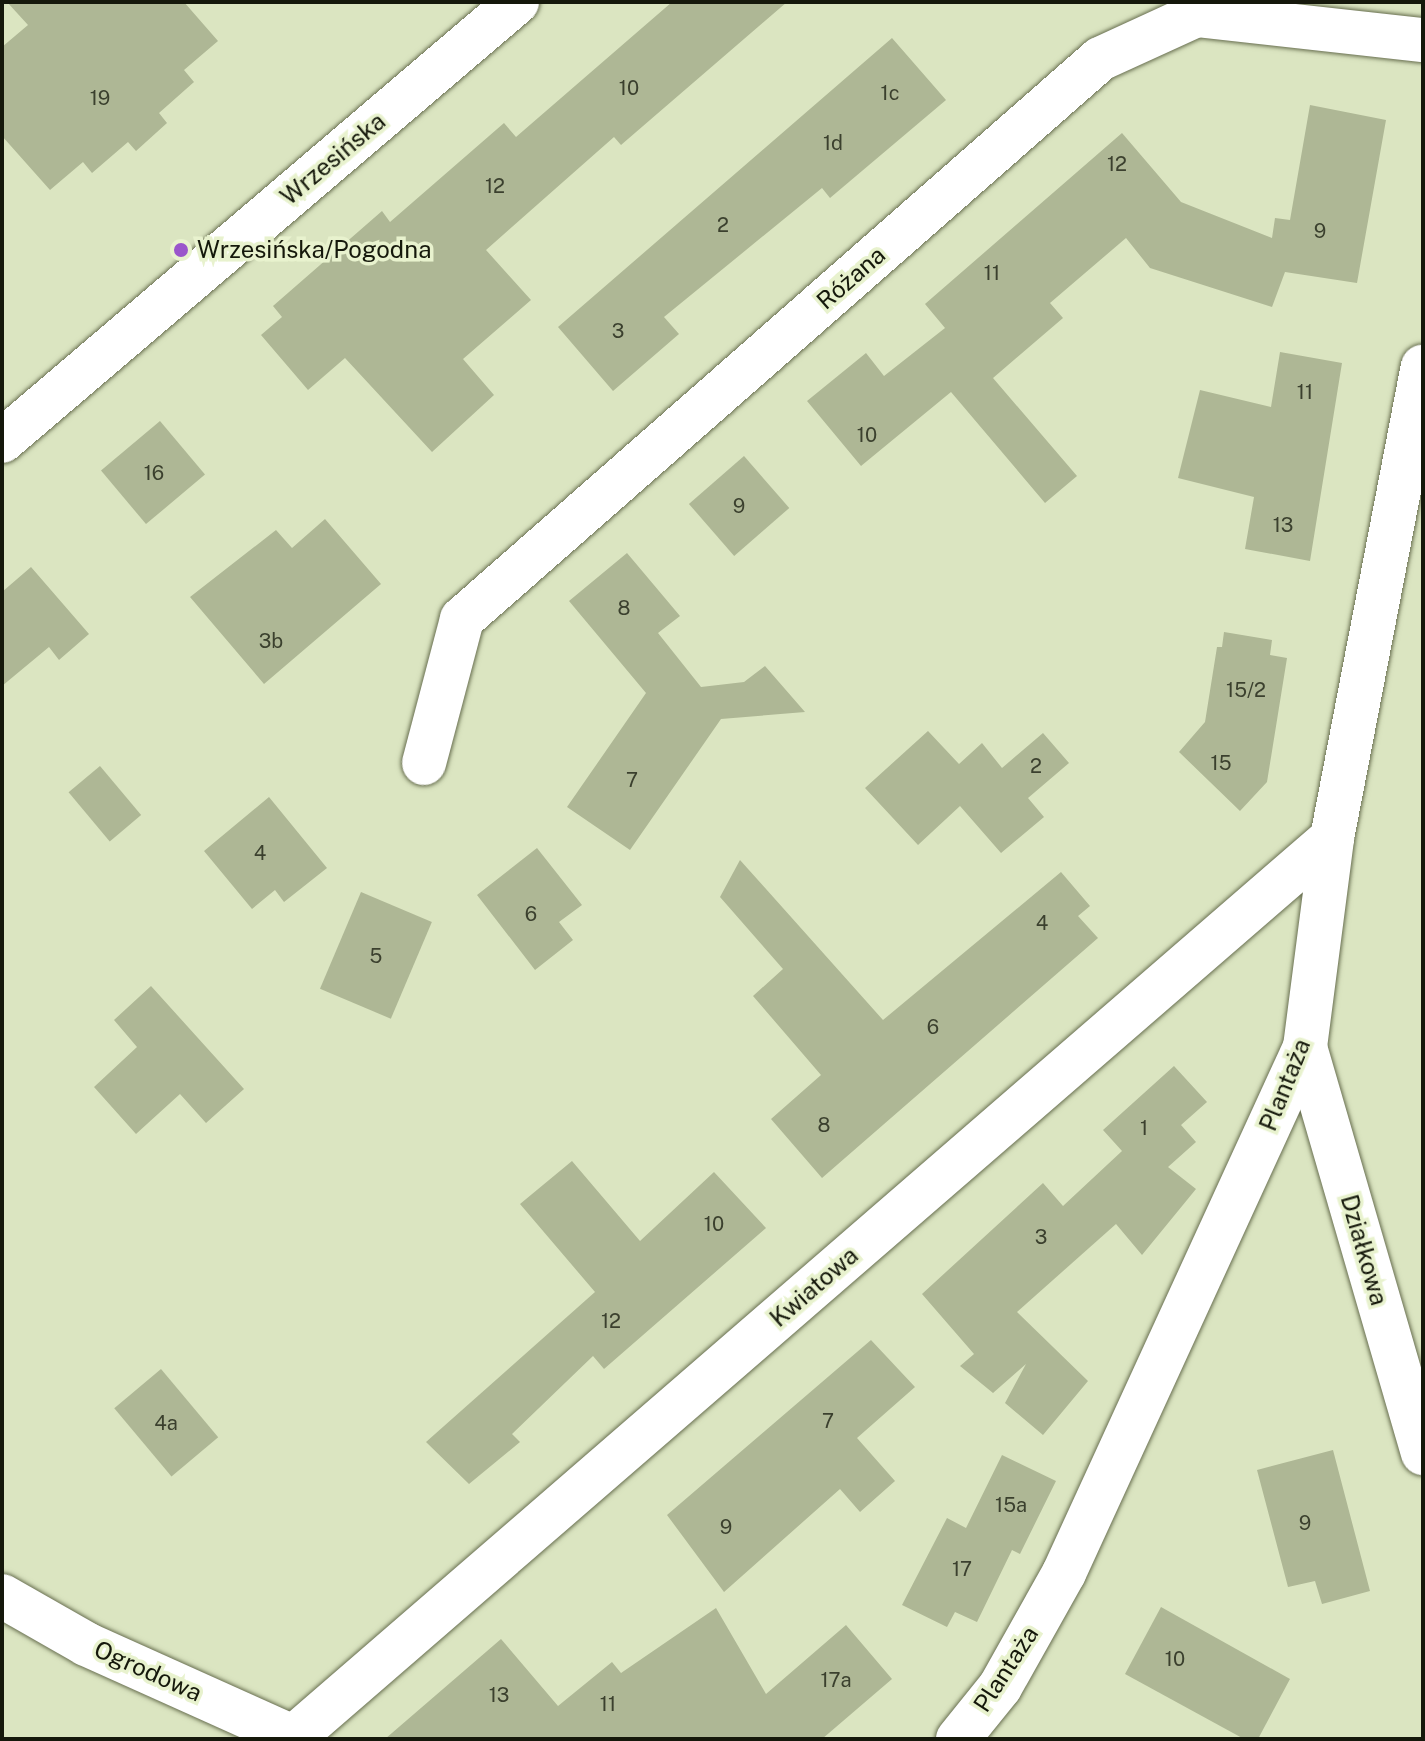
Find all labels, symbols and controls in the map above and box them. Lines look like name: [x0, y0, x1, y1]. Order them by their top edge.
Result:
house number: 10: [619, 76, 639, 100]
house number: 1c: [880, 81, 900, 105]
house number: 19: [90, 86, 110, 110]
street label: Wrzesińska: [275, 107, 391, 211]
house number: 1d: [823, 131, 843, 155]
house number: 12: [1107, 152, 1127, 176]
house number: 12: [485, 174, 505, 198]
house number: 2: [717, 213, 729, 237]
house number: 9: [1314, 219, 1326, 243]
place label: Wrzesińska/Pogodna: [197, 236, 431, 264]
marker: Wrzesińska/Pogodna: [172, 241, 190, 259]
street label: Różana: [811, 241, 891, 315]
house number: 11: [984, 261, 1000, 285]
house number: 3: [612, 319, 624, 343]
house number: 11: [1297, 380, 1313, 404]
house number: 10: [857, 423, 877, 447]
house number: 16: [144, 461, 164, 485]
house number: 9: [733, 494, 745, 518]
house number: 13: [1273, 513, 1293, 537]
house number: 8: [618, 596, 630, 620]
house number: 3b: [259, 629, 283, 653]
house number: 15/2: [1226, 678, 1266, 702]
house number: 15: [1211, 751, 1231, 775]
house number: 2: [1030, 754, 1042, 778]
house number: 7: [626, 768, 638, 792]
house number: 4: [254, 841, 266, 865]
house number: 6: [525, 902, 537, 926]
house number: 4: [1036, 911, 1048, 935]
house number: 5: [370, 944, 382, 968]
house number: 6: [927, 1015, 939, 1039]
street label: Plantaża: [1254, 1035, 1316, 1135]
house number: 8: [818, 1113, 830, 1137]
house number: 1: [1140, 1116, 1148, 1140]
street label: Działkowa: [1334, 1191, 1394, 1309]
house number: 10: [704, 1212, 724, 1236]
house number: 3: [1035, 1225, 1047, 1249]
street label: Kwiatowa: [764, 1241, 864, 1333]
house number: 12: [601, 1309, 621, 1333]
house number: 7: [822, 1409, 834, 1433]
house number: 4a: [154, 1411, 178, 1435]
house number: 15a: [995, 1493, 1027, 1517]
house number: 9: [1299, 1511, 1311, 1535]
house number: 9: [720, 1515, 732, 1539]
house number: 17: [952, 1557, 972, 1581]
street label: Plantaża: [968, 1621, 1044, 1717]
street label: Ogrodowa: [90, 1635, 206, 1707]
house number: 10: [1165, 1647, 1185, 1671]
house number: 17a: [820, 1668, 852, 1692]
house number: 13: [489, 1683, 509, 1707]
house number: 11: [600, 1692, 616, 1716]

